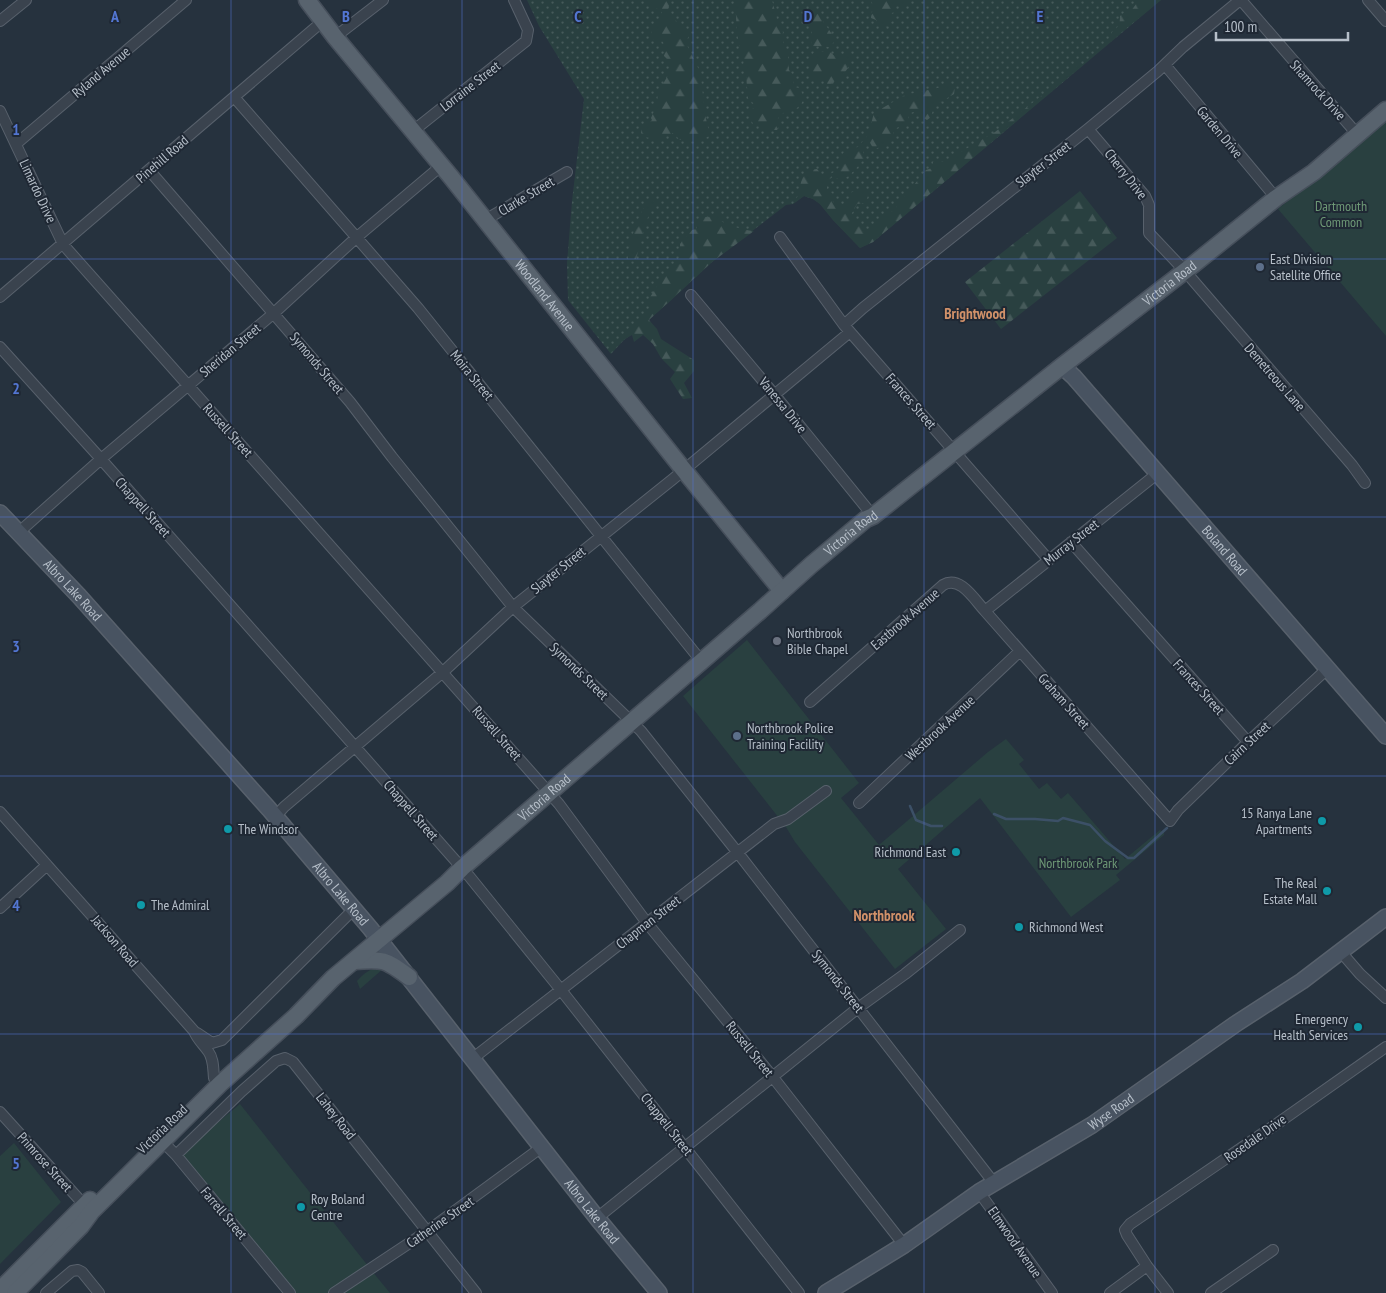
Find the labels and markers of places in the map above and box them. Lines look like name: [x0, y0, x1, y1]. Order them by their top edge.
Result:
place label: East Division Satellite Office: [1270, 250, 1341, 284]
marker: East Division Satellite Office: [1254, 261, 1266, 273]
place label: Northbrook Bible Chapel: [787, 624, 849, 658]
marker: Northbrook Bible Chapel: [771, 635, 783, 647]
place label: Northbrook Police Training Facility: [747, 719, 834, 753]
marker: Northbrook Police Training Facility: [731, 730, 743, 742]
place label: 15 Ranya Lane Apartments: [1241, 804, 1312, 838]
marker: 15 Ranya Lane Apartments: [1316, 815, 1328, 827]
place label: The Windsor: [238, 820, 298, 838]
marker: The Windsor: [222, 823, 234, 835]
place label: Richmond East: [875, 843, 946, 861]
marker: Richmond East: [950, 846, 962, 858]
place label: The Real Estate Mall: [1263, 874, 1318, 908]
marker: The Real Estate Mall: [1321, 885, 1333, 897]
place label: The Admiral: [151, 896, 210, 914]
marker: The Admiral: [135, 899, 147, 911]
place label: Richmond West: [1029, 918, 1103, 936]
marker: Richmond West: [1013, 921, 1025, 933]
place label: Emergency Health Services: [1274, 1010, 1349, 1044]
marker: Emergency Health Services: [1352, 1021, 1364, 1033]
place label: Roy Boland Centre: [311, 1190, 365, 1224]
marker: Roy Boland Centre: [295, 1201, 307, 1213]

